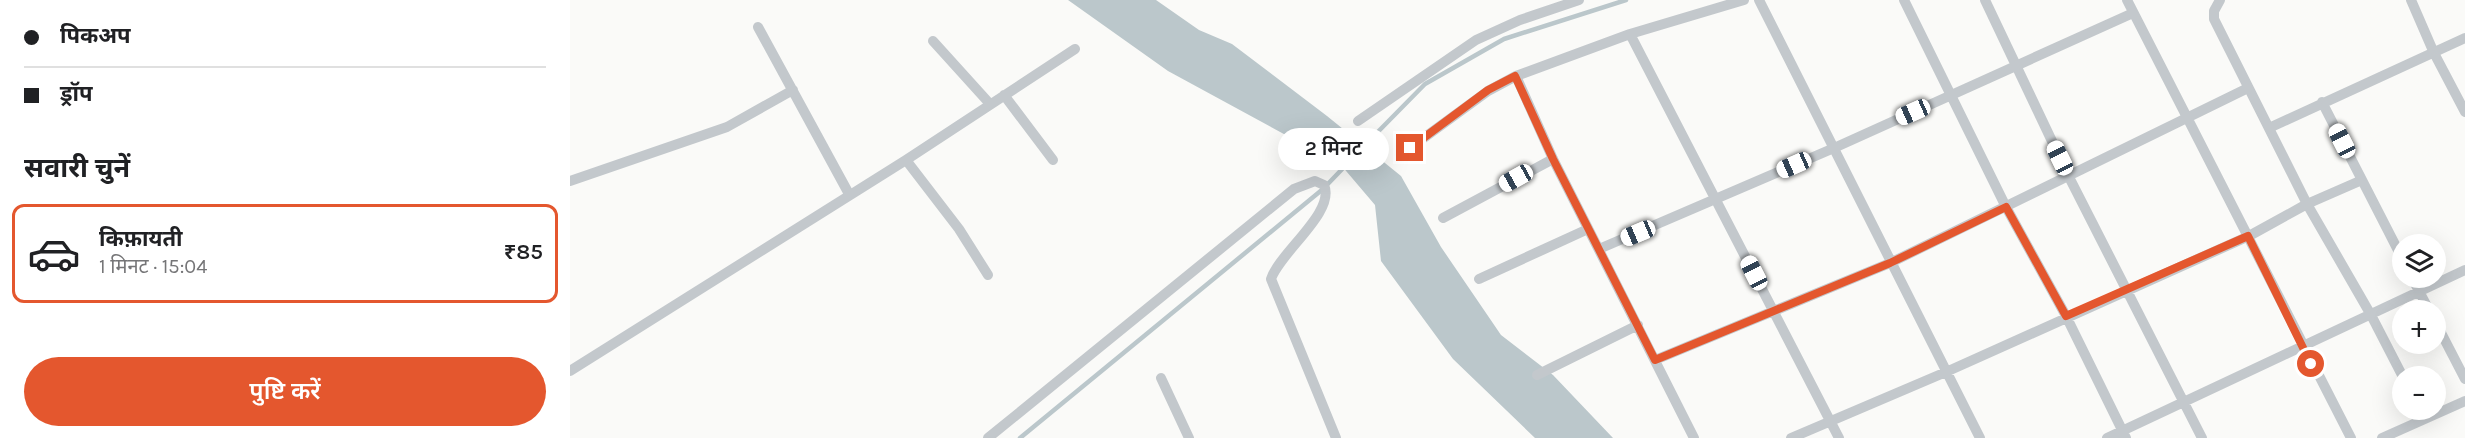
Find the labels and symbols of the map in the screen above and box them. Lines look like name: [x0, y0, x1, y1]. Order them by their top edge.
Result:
car: [1893, 96, 1933, 128]
car: [2326, 121, 2358, 161]
callout: 2 मिनट: [1278, 127, 1389, 169]
route end: [1396, 134, 1423, 161]
car: [2044, 138, 2076, 178]
car: [1774, 149, 1814, 181]
car: [1496, 161, 1536, 195]
car: [1618, 218, 1658, 248]
car: [1738, 253, 1770, 293]
route start: [2297, 350, 2324, 377]

